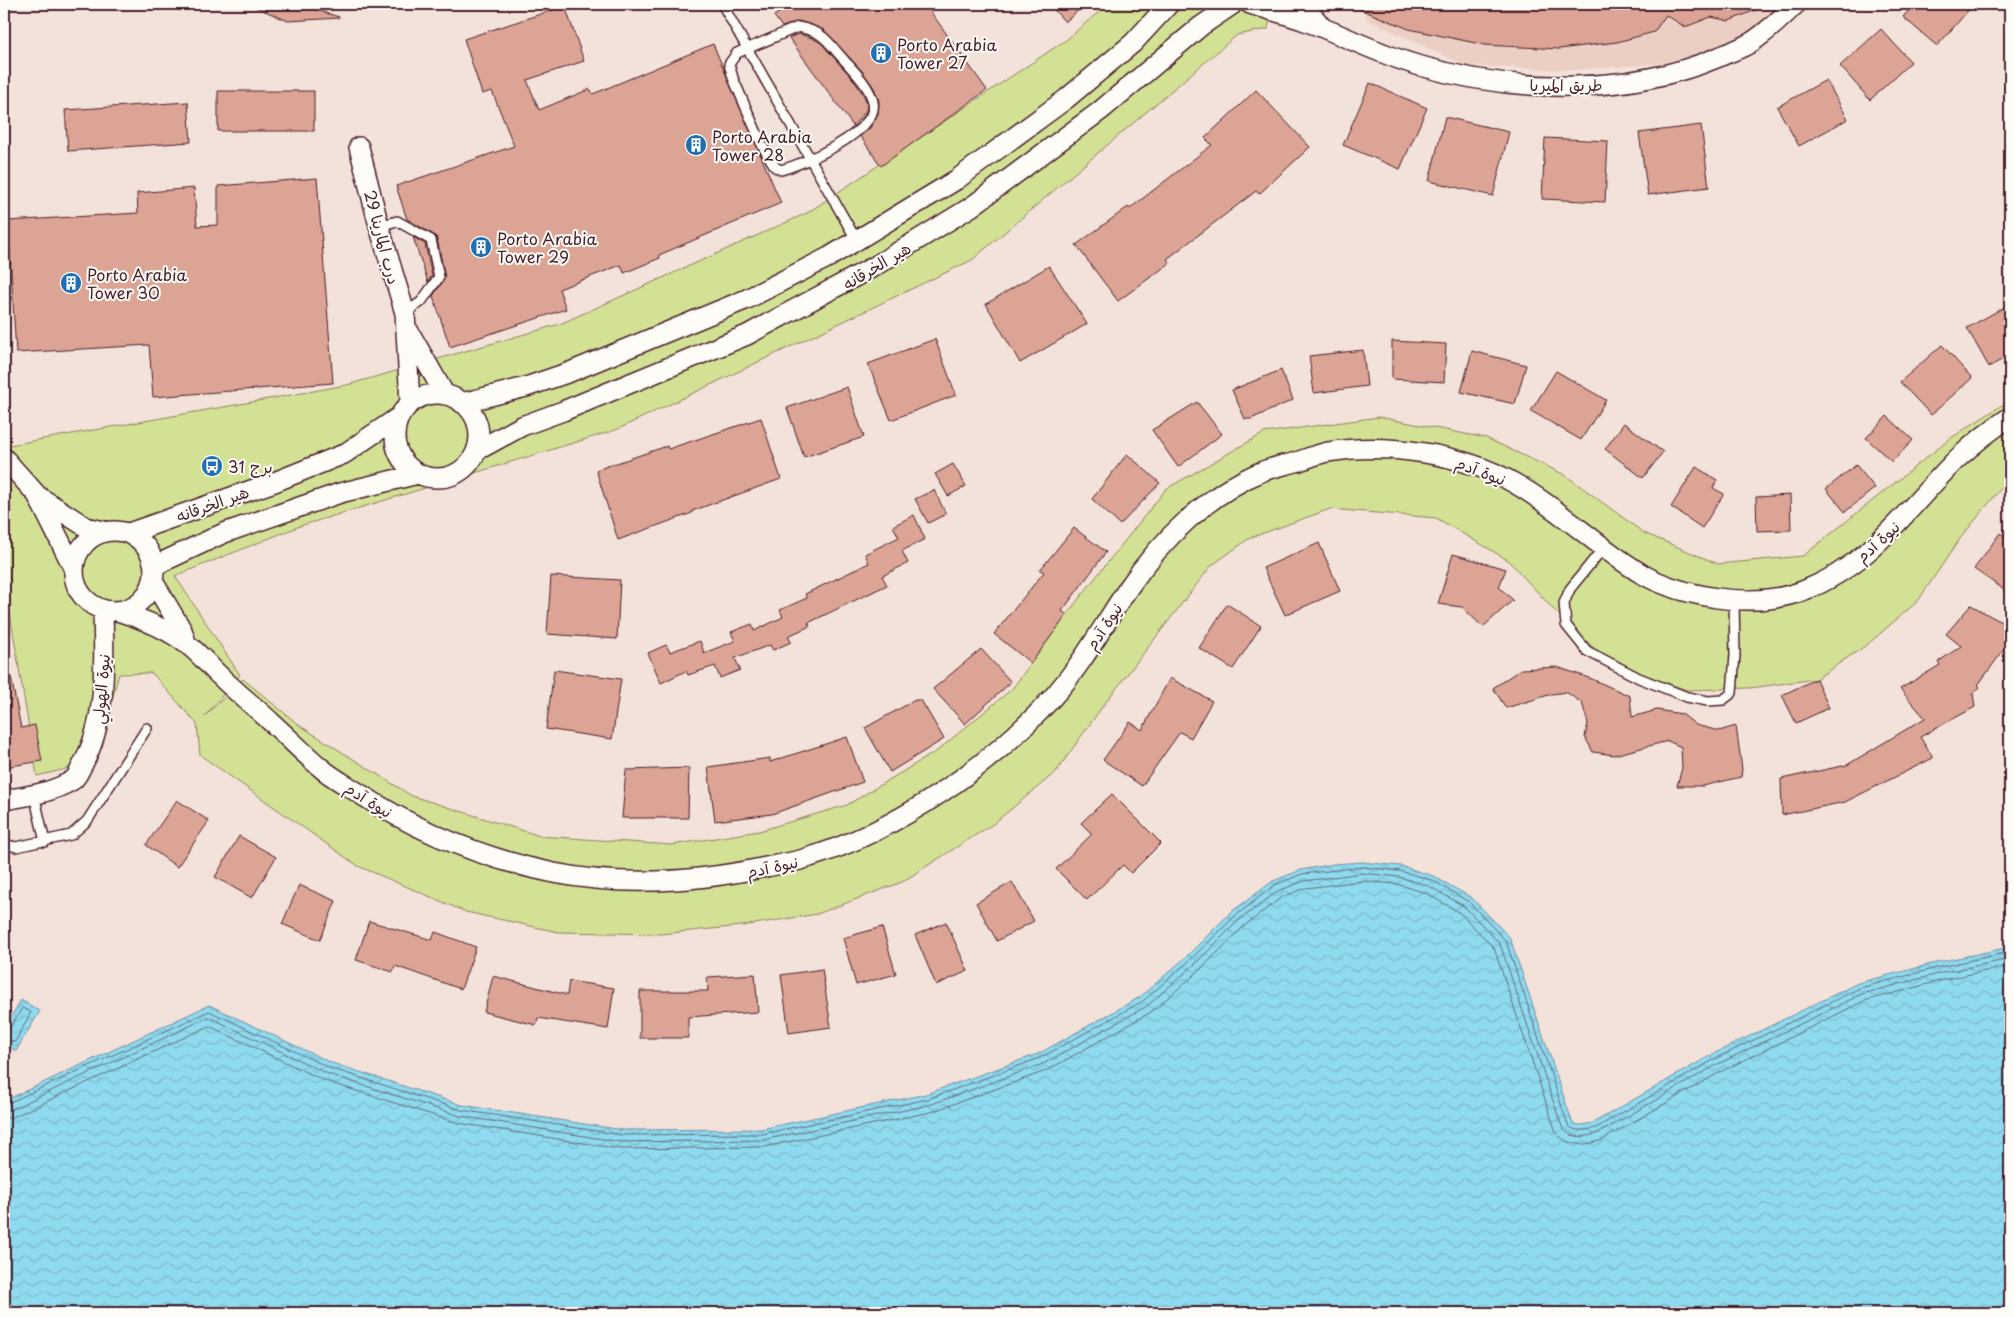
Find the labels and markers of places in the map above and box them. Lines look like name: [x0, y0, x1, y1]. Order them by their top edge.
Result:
place label: Porto Arabia Tower 27: [897, 32, 998, 74]
building icon: Porto Arabia Tower 27: [869, 41, 893, 65]
place label: Porto Arabia Tower 28: [712, 124, 813, 166]
building icon: Porto Arabia Tower 28: [684, 133, 708, 157]
place label: Porto Arabia Tower 29: [497, 226, 598, 268]
building icon: Porto Arabia Tower 29: [469, 235, 493, 259]
place label: Porto Arabia Tower 30: [87, 262, 188, 304]
building icon: Porto Arabia Tower 30: [59, 271, 83, 295]
bus stop icon: برج 31: [200, 454, 224, 478]
place label: برج 31: [228, 454, 273, 478]

